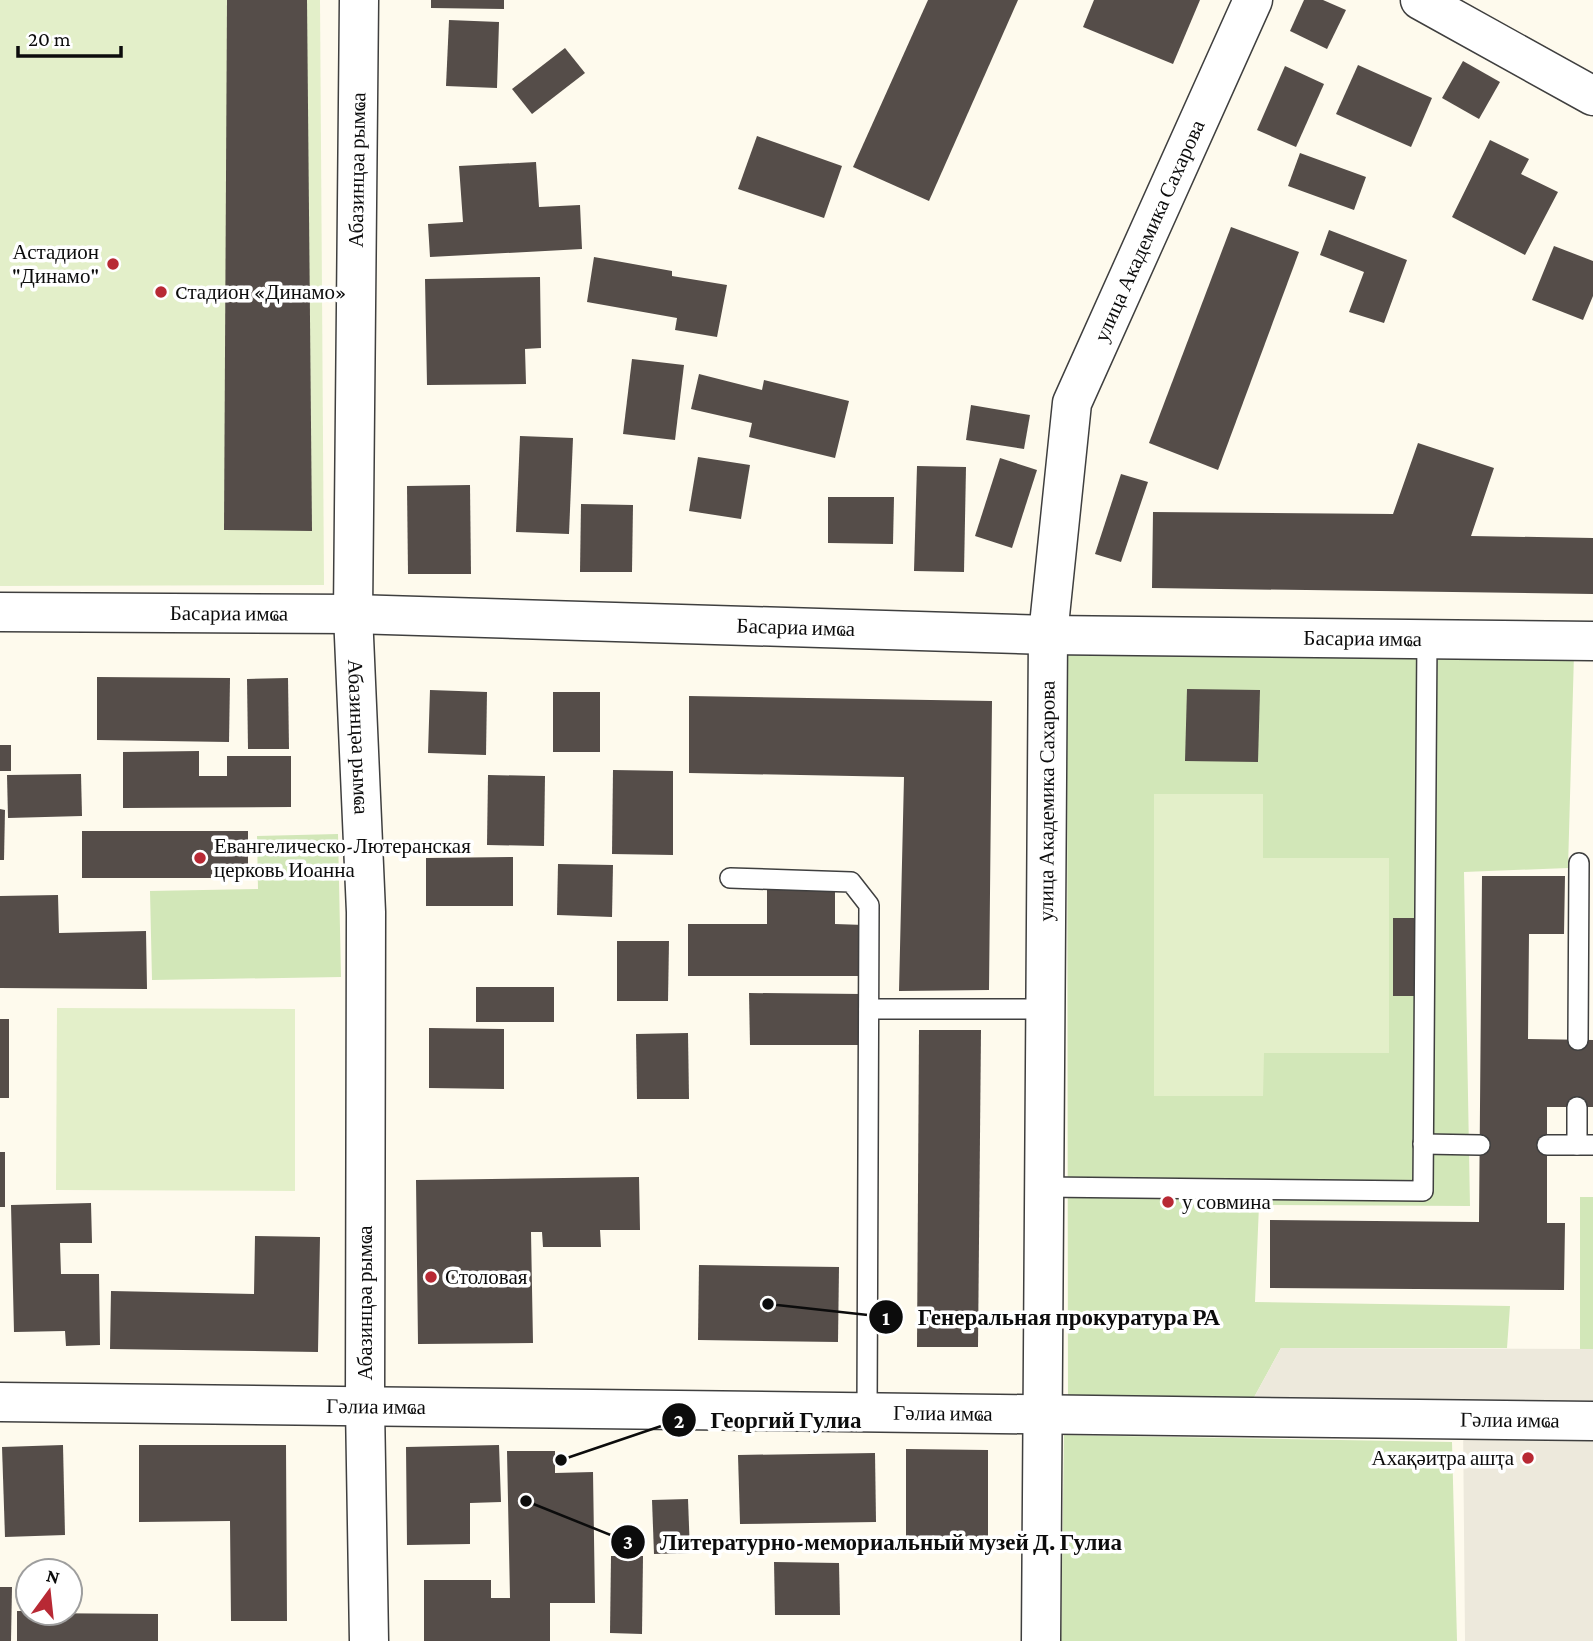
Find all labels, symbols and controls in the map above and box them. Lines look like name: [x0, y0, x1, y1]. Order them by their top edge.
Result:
scale bar: [18, 14, 121, 58]
text: 20 m: [28, 27, 71, 51]
street label: Абазинцәа рымҩа: [344, 92, 370, 248]
street label: улица Академика Сахарова: [1089, 115, 1210, 346]
place label: Астадион "Динамо": [12, 240, 99, 288]
marker: Астадион "Динамо": [105, 256, 121, 272]
place label: Cтадион «Динамо»: [175, 280, 347, 304]
marker: Cтадион «Динамо»: [153, 284, 169, 300]
street label: Басариа имҩа: [170, 601, 289, 626]
street label: Басариа имҩа: [736, 614, 856, 641]
street label: Басариа имҩа: [1303, 626, 1423, 651]
street label: Абазинцәа рымҩа: [343, 659, 374, 816]
street label: улица Академика Сахарова: [1034, 680, 1060, 922]
place label: Евангелическо-Лютеранская церковь Иоанна: [214, 834, 471, 882]
marker: Евангелическо-Лютеранская церковь Иоанна: [192, 850, 208, 866]
place label: у совмина: [1182, 1190, 1272, 1214]
marker: у совмина: [1160, 1194, 1176, 1210]
street label: Абазинцәа рымҩа: [353, 1225, 377, 1381]
place label: Столовая: [445, 1265, 528, 1289]
marker: Столовая: [423, 1269, 439, 1285]
callout: Генеральная прокуратура РА: [869, 1295, 1234, 1339]
text: Генеральная прокуратура РА: [918, 1304, 1221, 1330]
text: 1: [882, 1306, 890, 1330]
street label: Гәлиа имҩа: [326, 1394, 427, 1419]
callout: Георгий Гулиа: [661, 1398, 875, 1442]
street label: Гәлиа имҩа: [893, 1401, 994, 1426]
text: Георгий Гулиа: [710, 1407, 862, 1433]
street label: Гәлиа имҩа: [1460, 1407, 1561, 1433]
text: 2: [674, 1409, 685, 1433]
place label: Ахақәиҭра ашҭа: [1372, 1446, 1515, 1470]
marker: Ахақәиҭра ашҭа: [1520, 1450, 1536, 1466]
callout: Литературно-мемориальный музей Д. Гулиа: [611, 1520, 1136, 1564]
text: Литературно-мемориальный музей Д. Гулиа: [660, 1529, 1123, 1555]
text: 3: [623, 1530, 633, 1554]
north arrow: [14, 1557, 84, 1627]
text: N: [44, 1564, 62, 1588]

